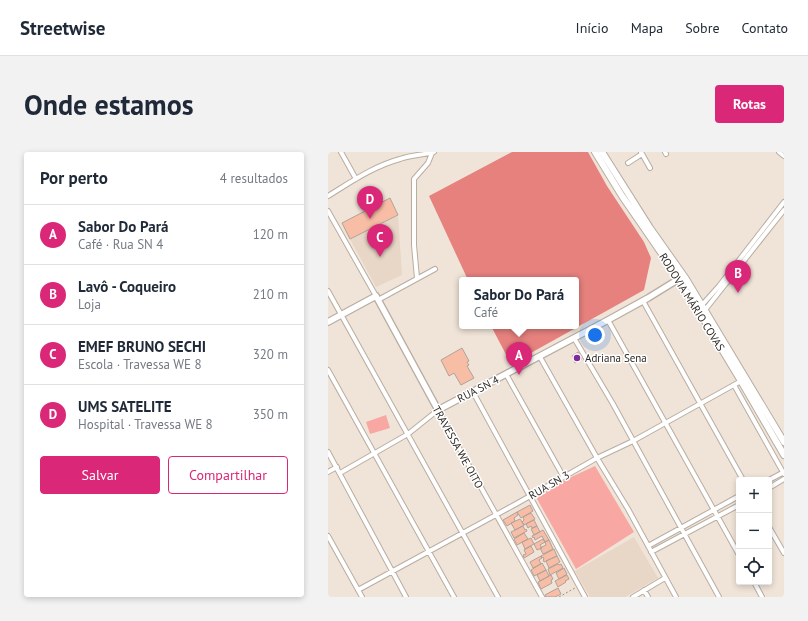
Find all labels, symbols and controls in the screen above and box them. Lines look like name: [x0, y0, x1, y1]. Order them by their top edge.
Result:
text: Streetwise: [20, 16, 105, 40]
text: Início: [576, 19, 609, 37]
text: Mapa: [631, 19, 663, 37]
text: Sobre: [685, 19, 720, 37]
text: Contato: [742, 19, 788, 37]
button: Rotas: [715, 85, 784, 123]
text: Onde estamos: [24, 86, 194, 123]
text: Por perto: [40, 167, 108, 189]
text: 4 resultados: [220, 170, 288, 187]
pin: D: [357, 186, 383, 219]
text: Sabor Do Pará: [78, 217, 168, 236]
pin: C: [367, 224, 393, 257]
text: A: [49, 226, 57, 243]
text: 120 m: [253, 226, 288, 243]
text: Café · Rua SN 4: [78, 236, 163, 253]
street label: RODOVIA MÁRIO COVAS: [656, 250, 728, 354]
pin: B: [725, 260, 751, 293]
text: Lavô - Coqueiro: [78, 277, 176, 296]
popup: [459, 277, 579, 329]
text: Sabor Do Pará: [474, 285, 564, 304]
text: B: [49, 286, 57, 303]
text: 210 m: [253, 286, 288, 303]
text: Loja: [78, 296, 101, 313]
text: Café: [474, 304, 498, 321]
your location: [585, 325, 605, 345]
text: EMEF BRUNO SECHI: [78, 337, 206, 356]
pin: A: [506, 342, 532, 375]
text: C: [49, 346, 57, 363]
text: 320 m: [253, 346, 288, 363]
place label: Adriana Sena: [585, 351, 647, 365]
marker: Adriana Sena: [572, 353, 582, 363]
text: Escola · Travessa WE 8: [78, 356, 202, 373]
street label: RUA SN 4: [455, 373, 501, 405]
text: UMS SATELITE: [78, 397, 172, 416]
street label: TRAVESSA WE OITO: [429, 403, 487, 491]
text: D: [49, 406, 57, 423]
text: 350 m: [253, 406, 288, 423]
text: Hospital · Travessa WE 8: [78, 416, 213, 433]
button: Salvar: [40, 456, 160, 494]
button: Compartilhar: [168, 456, 288, 494]
street label: RUA SN 3: [526, 468, 572, 502]
map controls: [736, 477, 772, 585]
button: +: [736, 477, 772, 513]
button: −: [736, 513, 772, 549]
button: locate: [736, 549, 772, 585]

